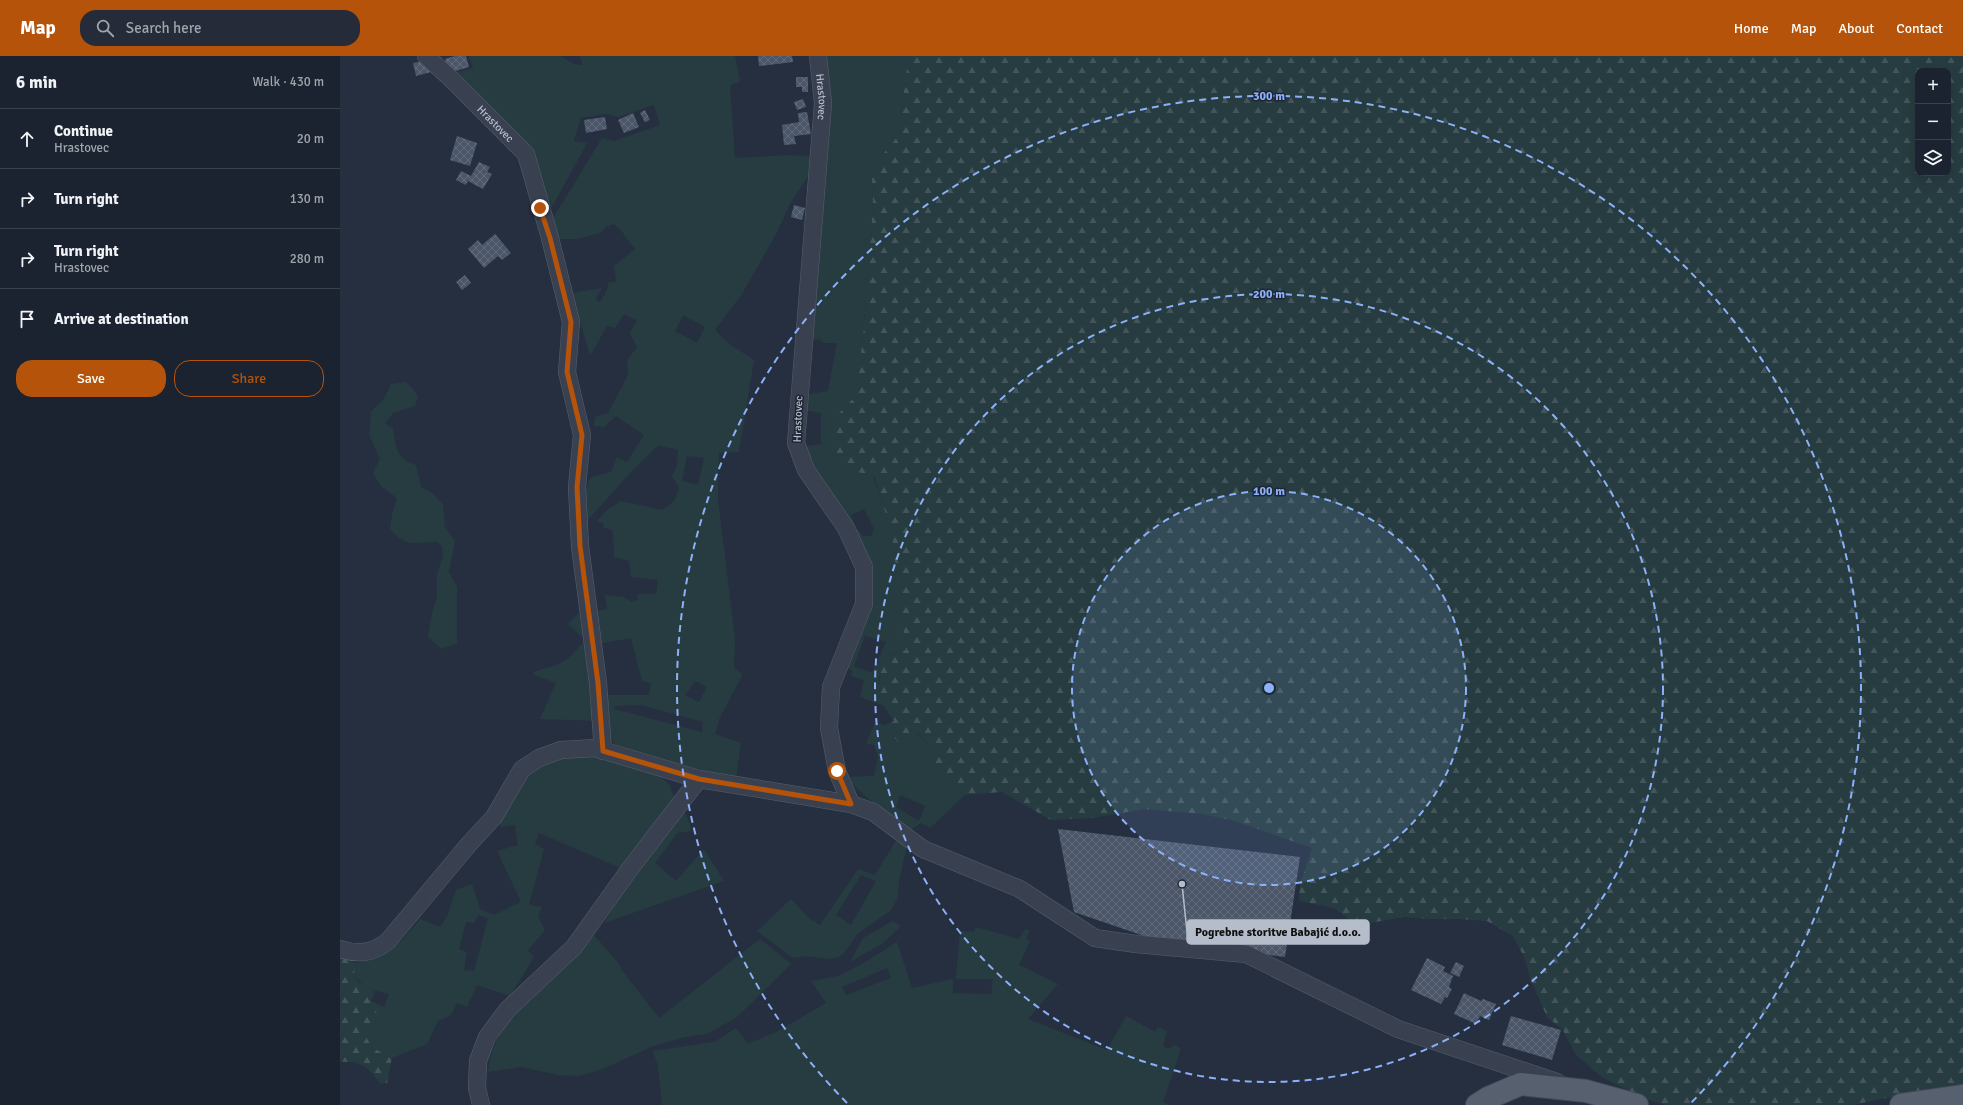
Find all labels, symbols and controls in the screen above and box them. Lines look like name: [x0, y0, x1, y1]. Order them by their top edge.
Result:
search box: [80, 10, 360, 46]
text: Map: [20, 16, 56, 40]
icon: search: [94, 17, 116, 39]
text: Search here: [126, 19, 201, 37]
text: Home: [1734, 20, 1769, 37]
text: Map: [1791, 20, 1816, 37]
text: About: [1838, 20, 1874, 37]
text: Contact: [1896, 20, 1943, 37]
map controls: [1915, 68, 1951, 176]
button: +: [1915, 68, 1951, 104]
text: 6 min: [16, 72, 57, 93]
street label: Hrastovec: [813, 73, 830, 121]
text: Walk · 430 m: [253, 74, 324, 90]
text: 300 m: [1253, 89, 1285, 104]
street label: Hrastovec: [474, 102, 517, 145]
button: −: [1915, 104, 1951, 140]
text: Continue: [54, 122, 113, 140]
icon: ahead: [16, 128, 38, 150]
text: 20 m: [297, 131, 324, 147]
text: Hrastovec: [54, 140, 109, 156]
button: layers: [1915, 140, 1951, 176]
icon: right: [16, 188, 38, 210]
text: Turn right: [54, 190, 119, 208]
text: 130 m: [290, 191, 324, 207]
route end: [531, 199, 549, 217]
text: Turn right: [54, 242, 119, 260]
icon: right: [16, 248, 38, 270]
text: 280 m: [290, 251, 324, 267]
text: Hrastovec: [54, 260, 109, 276]
text: 200 m: [1253, 287, 1285, 302]
icon: arrive: [16, 308, 38, 330]
text: Arrive at destination: [54, 310, 189, 328]
button: Save: [16, 360, 166, 397]
button: Share: [174, 360, 324, 397]
street label: Hrastovec: [791, 395, 805, 443]
text: 100 m: [1253, 484, 1285, 499]
centre of rings: [1262, 681, 1276, 695]
route start: [828, 762, 846, 780]
callout: Pogrebne storitve Babajić d.o.o.: [1187, 920, 1369, 944]
text: Pogrebne storitve Babajić d.o.o.: [1195, 925, 1361, 940]

